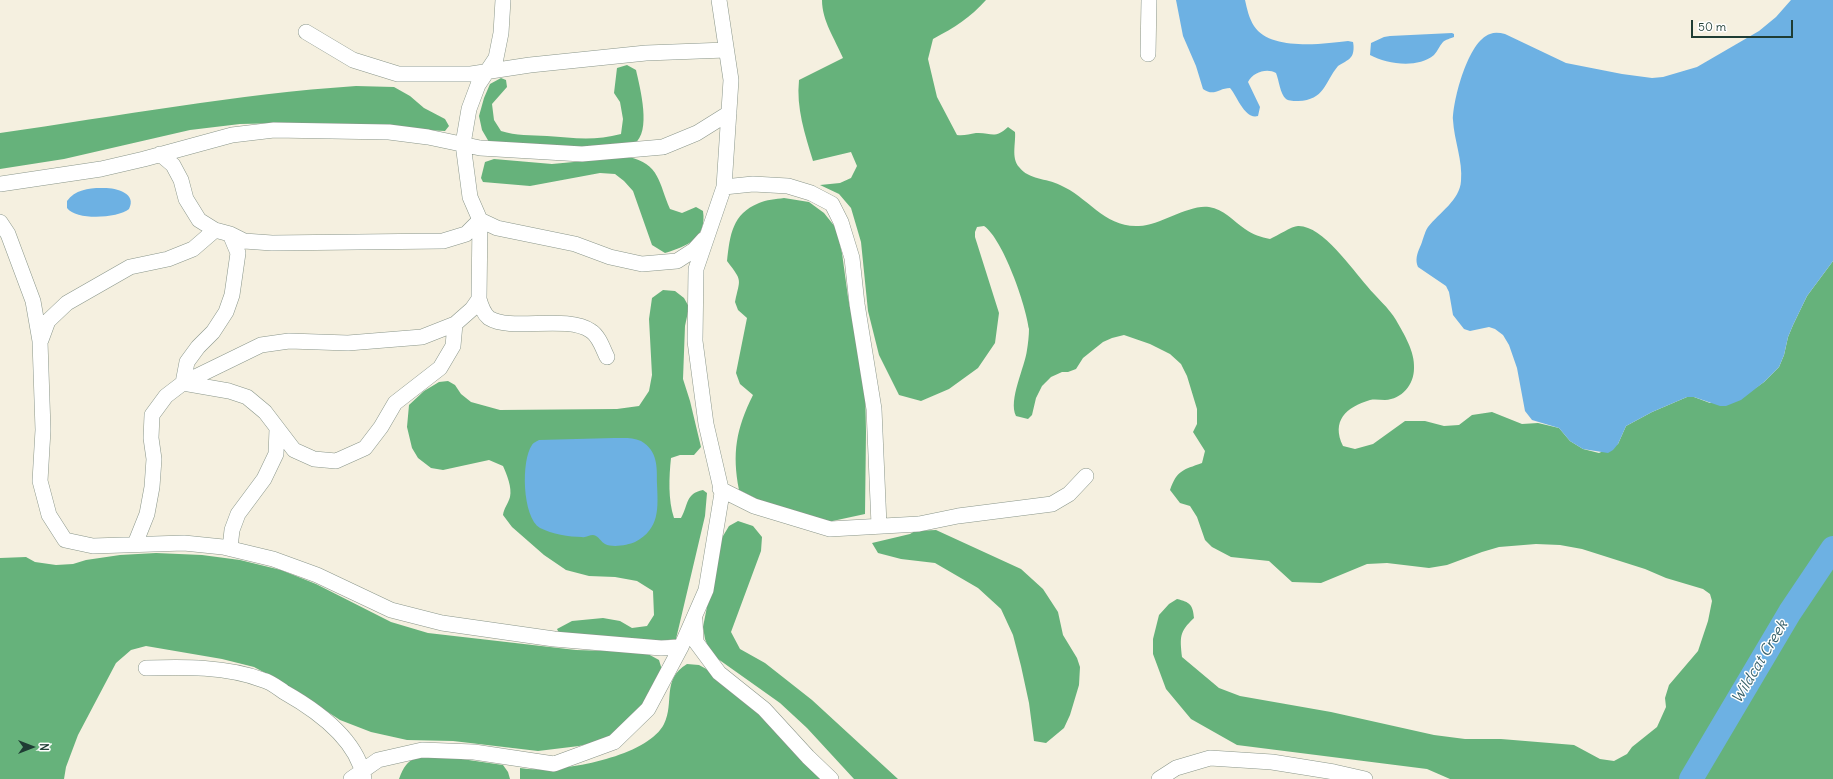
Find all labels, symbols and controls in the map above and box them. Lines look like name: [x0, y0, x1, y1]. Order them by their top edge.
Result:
scale bar: [1693, 12, 1795, 38]
text: 50 m: [1698, 19, 1726, 34]
water label: Wildcat Creek: [1728, 617, 1792, 707]
north arrow: [12, 727, 52, 767]
text: N: [37, 743, 51, 751]

